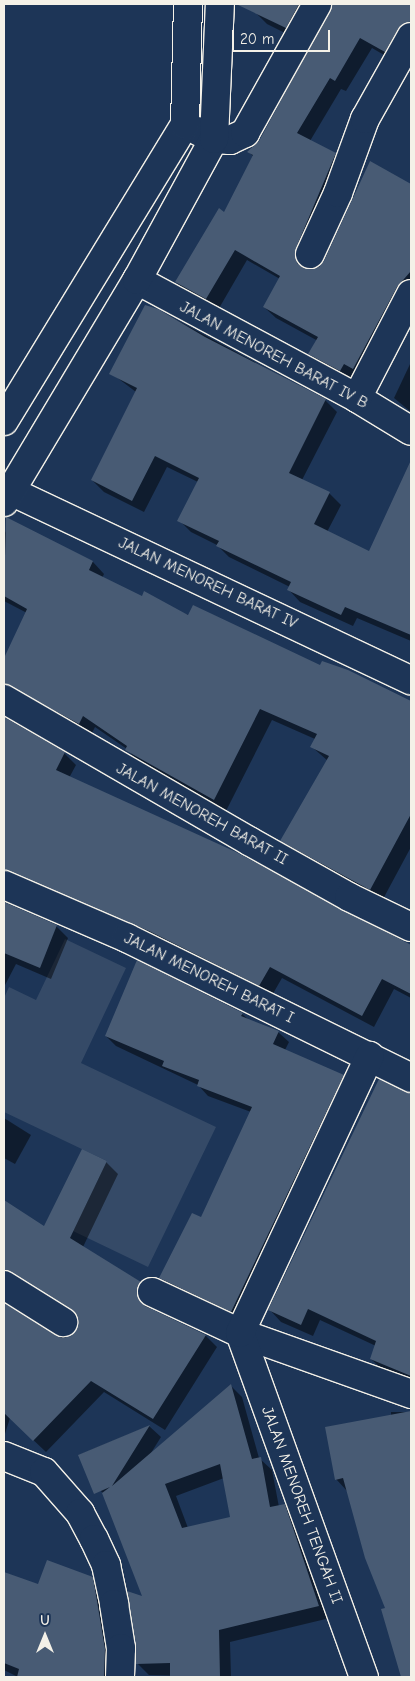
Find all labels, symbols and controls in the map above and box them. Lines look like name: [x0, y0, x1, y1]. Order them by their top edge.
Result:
scale bar: [235, 20, 332, 52]
text: 20 m: [240, 30, 274, 48]
street label: JALAN MENOREH BARAT IV B: [177, 297, 371, 413]
street label: JALAN MENOREH BARAT IV: [116, 533, 300, 633]
street label: JALAN MENOREH BARAT II: [113, 759, 291, 869]
street label: JALAN MENOREH BARAT I: [121, 928, 297, 1028]
street label: JALAN MENOREH TENGAH II: [257, 1404, 347, 1606]
north arrow: [20, 1611, 70, 1661]
text: U: [40, 1612, 50, 1629]

